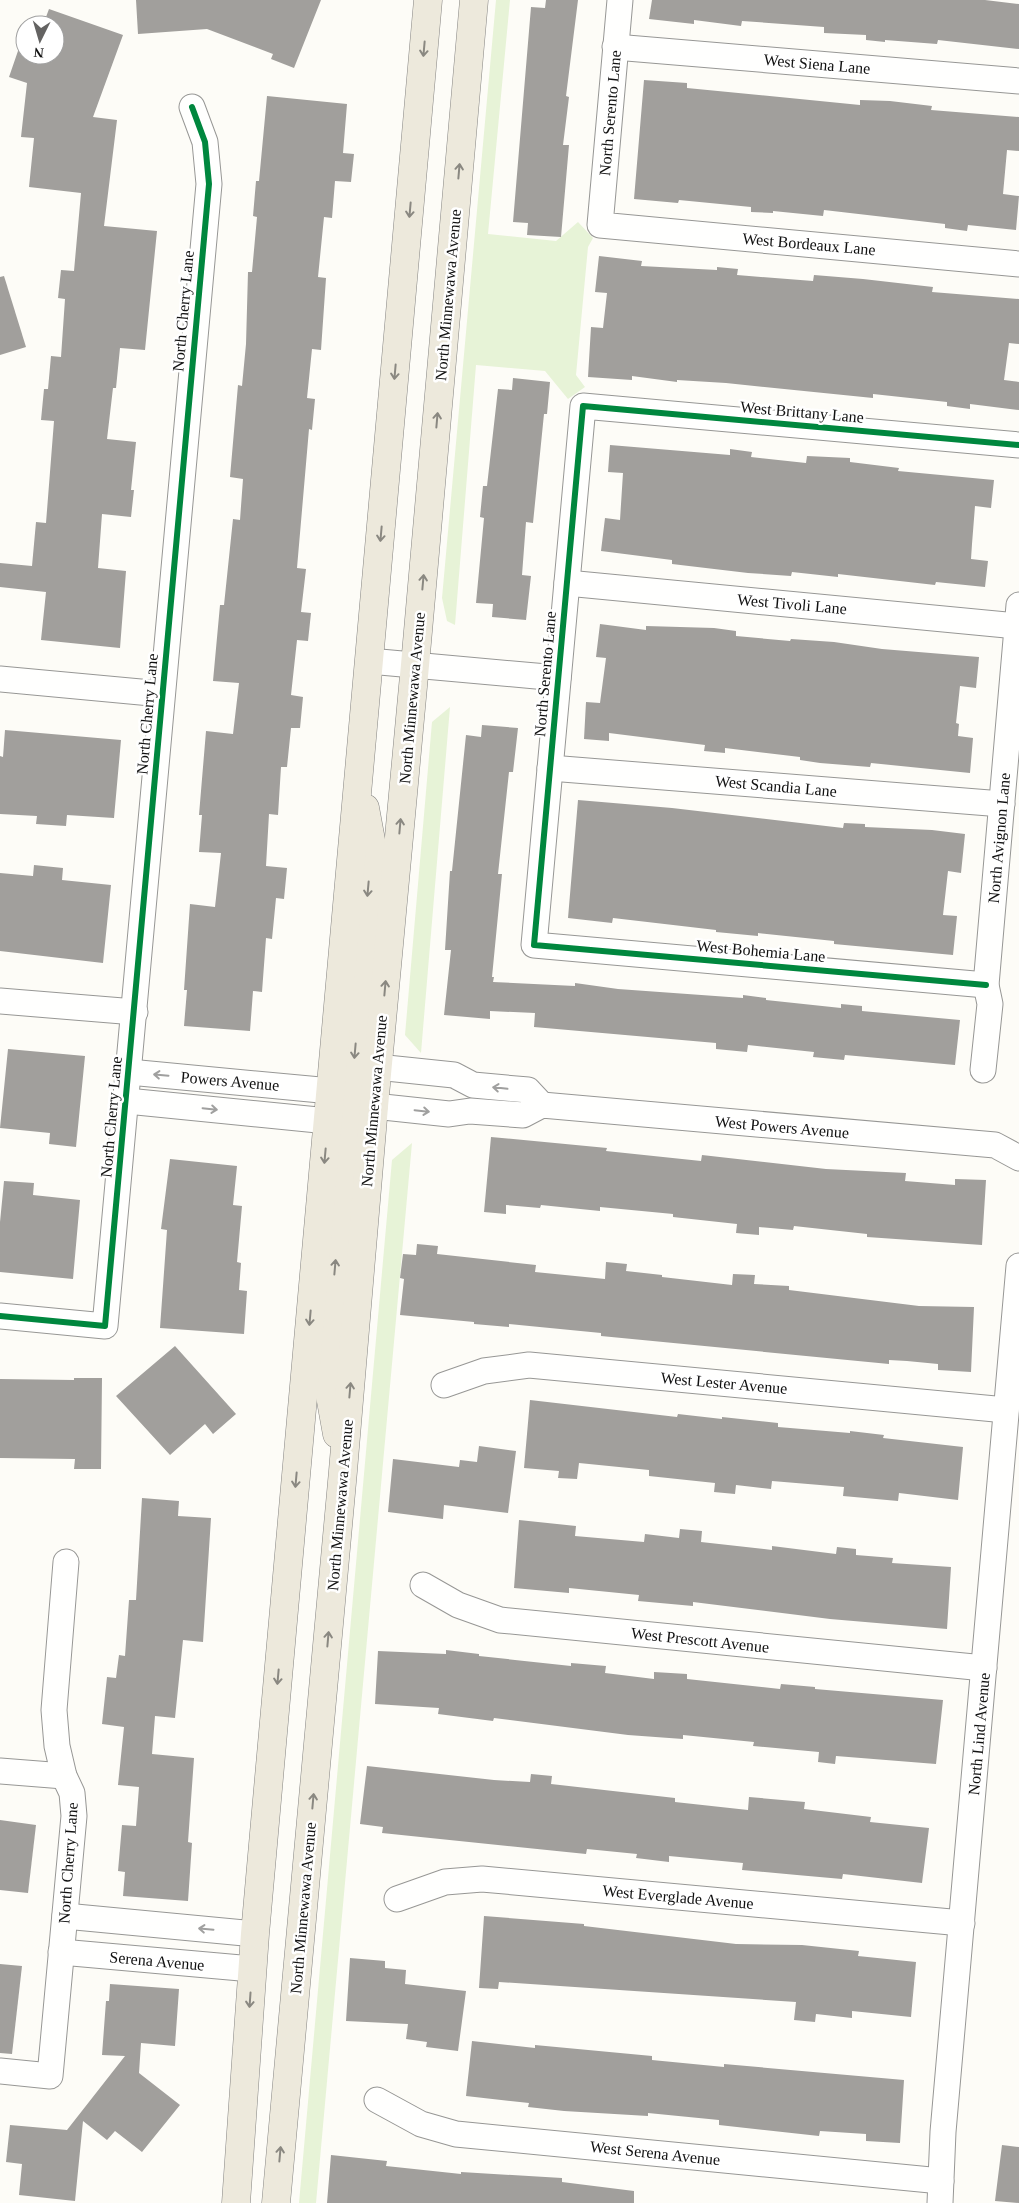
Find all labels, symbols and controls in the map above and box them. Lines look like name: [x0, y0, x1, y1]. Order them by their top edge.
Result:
north arrow: [15, 15, 65, 65]
one-way arrow: [419, 40, 429, 56]
text: N: [33, 45, 45, 60]
street label: North Serento Lane: [596, 49, 624, 177]
street label: West Siena Lane: [763, 51, 871, 77]
one-way arrow: [454, 163, 463, 179]
one-way arrow: [405, 202, 414, 218]
street label: North Minnewawa Avenue: [432, 209, 464, 381]
street label: West Bordeaux Lane: [742, 230, 876, 258]
street label: North Cherry Lane: [169, 250, 198, 372]
one-way arrow: [390, 364, 400, 380]
street label: West Brittany Lane: [739, 398, 865, 427]
one-way arrow: [432, 412, 442, 428]
one-way arrow: [376, 526, 386, 542]
one-way arrow: [418, 574, 428, 590]
street label: West Tivoli Lane: [737, 591, 847, 617]
street label: North Serento Lane: [531, 610, 559, 738]
street label: North Minnewawa Avenue: [396, 612, 428, 784]
street label: North Cherry Lane: [133, 653, 162, 775]
street label: West Scandia Lane: [714, 772, 838, 800]
street label: North Avignon Lane: [985, 772, 1014, 904]
one-way arrow: [395, 819, 405, 835]
one-way arrow: [363, 881, 373, 897]
street label: West Bohemia Lane: [696, 937, 826, 965]
one-way arrow: [380, 980, 390, 996]
street label: North Minnewawa Avenue: [358, 1015, 390, 1187]
one-way arrow: [350, 1043, 360, 1059]
street label: North Cherry Lane: [97, 1056, 126, 1178]
street label: Powers Avenue: [180, 1068, 280, 1094]
one-way arrow: [153, 1070, 169, 1079]
one-way arrow: [492, 1083, 508, 1092]
one-way arrow: [202, 1104, 218, 1114]
one-way arrow: [414, 1106, 430, 1116]
street label: West Powers Avenue: [714, 1113, 850, 1141]
one-way arrow: [320, 1148, 330, 1164]
one-way arrow: [331, 1259, 340, 1275]
one-way arrow: [306, 1310, 315, 1326]
street label: West Lester Avenue: [660, 1369, 788, 1397]
one-way arrow: [345, 1382, 355, 1398]
street label: North Minnewawa Avenue: [324, 1419, 356, 1591]
one-way arrow: [291, 1472, 301, 1488]
street label: West Prescott Avenue: [630, 1624, 770, 1656]
one-way arrow: [323, 1631, 332, 1647]
one-way arrow: [273, 1669, 283, 1685]
street label: North Lind Avenue: [965, 1672, 993, 1796]
one-way arrow: [308, 1793, 318, 1809]
street label: North Cherry Lane: [55, 1802, 82, 1924]
street label: North Minnewawa Avenue: [287, 1822, 319, 1994]
street label: West Everglade Avenue: [602, 1882, 754, 1913]
one-way arrow: [198, 1924, 214, 1934]
street label: Serena Avenue: [109, 1948, 205, 1974]
one-way arrow: [246, 1991, 255, 2007]
street label: West Serena Avenue: [589, 2138, 721, 2168]
one-way arrow: [275, 2147, 285, 2163]

